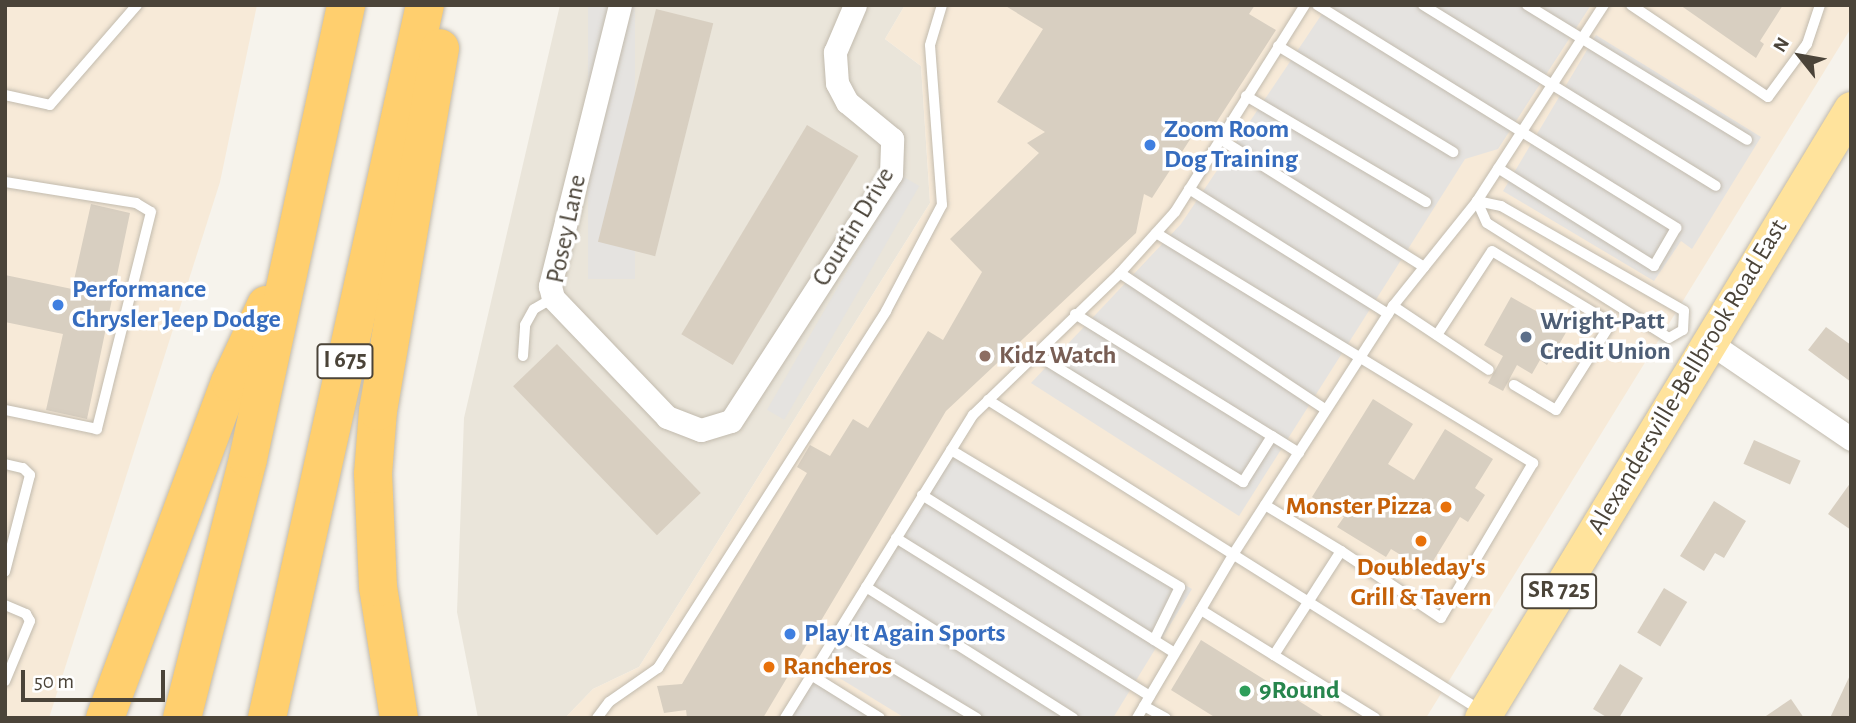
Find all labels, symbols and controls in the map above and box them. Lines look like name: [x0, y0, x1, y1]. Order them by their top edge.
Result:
north arrow: [1765, 21, 1835, 91]
text: N: [1770, 34, 1793, 55]
place label: Zoom Room Dog Training: [1164, 114, 1298, 176]
marker: Zoom Room Dog Training: [1142, 137, 1158, 153]
street label: Courtin Drive: [806, 162, 902, 292]
street label: Posey Lane: [540, 172, 594, 286]
street label: Alexandersville-Bellbrook Road East: [1581, 214, 1795, 540]
place label: Performance Chrysler Jeep Dodge: [72, 274, 281, 336]
marker: Performance Chrysler Jeep Dodge: [50, 297, 66, 313]
place label: Wright-Patt Credit Union: [1540, 306, 1671, 368]
marker: Wright-Patt Credit Union: [1518, 329, 1534, 345]
road number: I 675: [315, 340, 375, 382]
place label: Kidz Watch: [999, 340, 1116, 372]
marker: Kidz Watch: [977, 348, 993, 364]
place label: Monster Pizza: [1286, 491, 1432, 523]
marker: Monster Pizza: [1438, 499, 1454, 515]
marker: Doubleday's Grill & Tavern: [1413, 533, 1429, 549]
place label: Doubleday's Grill & Tavern: [1351, 552, 1491, 614]
road number: SR 725: [1520, 570, 1598, 612]
place label: Play It Again Sports: [804, 618, 1005, 650]
marker: Play It Again Sports: [782, 626, 798, 642]
place label: Rancheros: [783, 651, 892, 683]
scale bar: [24, 656, 168, 700]
marker: Rancheros: [761, 659, 777, 675]
text: 50 m: [34, 671, 74, 692]
place label: 9Round: [1259, 675, 1340, 707]
marker: 9Round: [1237, 683, 1253, 699]

